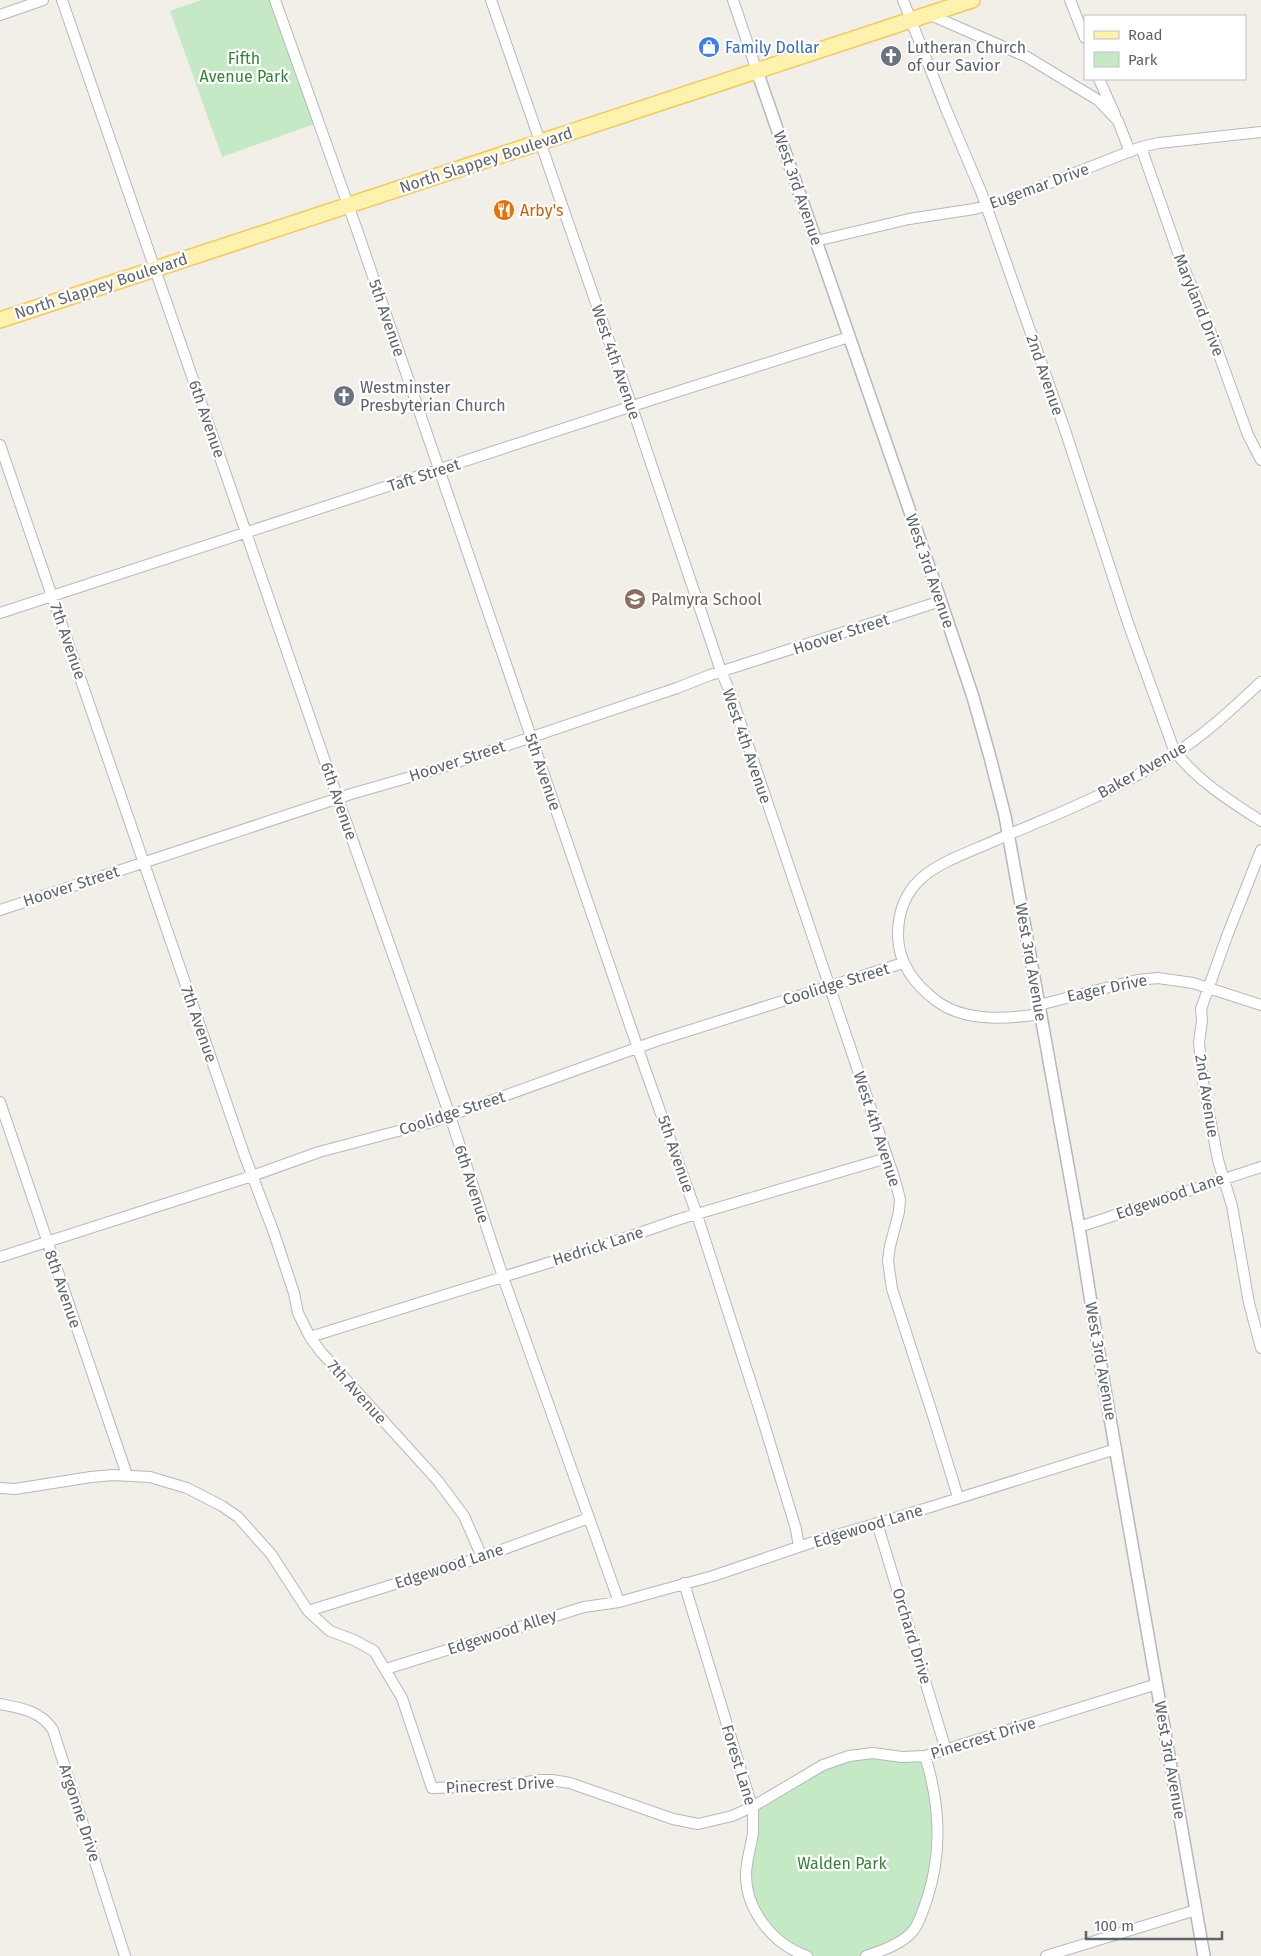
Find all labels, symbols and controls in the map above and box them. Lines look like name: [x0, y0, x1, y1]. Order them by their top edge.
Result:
legend: [1084, 15, 1246, 80]
text: Road: [1128, 26, 1163, 44]
shop icon: Family Dollar: [697, 35, 721, 59]
place label: Family Dollar: [725, 38, 820, 57]
place label: Lutheran Church of our Savior: [907, 38, 1026, 75]
church icon: Lutheran Church of our Savior: [879, 44, 903, 68]
park label: Fifth Avenue Park: [200, 49, 289, 86]
text: Park: [1128, 51, 1158, 69]
street label: North Slappey Boulevard: [397, 123, 575, 197]
street label: West 3rd Avenue: [770, 128, 826, 248]
street label: Eugemar Drive: [987, 159, 1091, 213]
restaurant icon: Arby's: [492, 198, 516, 222]
place label: Arby's: [520, 201, 563, 220]
street label: North Slappey Boulevard: [12, 249, 190, 323]
street label: Maryland Drive: [1170, 251, 1228, 359]
street label: 5th Avenue: [365, 277, 409, 359]
street label: West 4th Avenue: [587, 302, 645, 422]
street label: 2nd Avenue: [1022, 332, 1068, 418]
street label: 6th Avenue: [185, 378, 229, 460]
place label: Westminster Presbyterian Church: [360, 378, 506, 415]
church icon: Westminster Presbyterian Church: [332, 384, 356, 408]
street label: Taft Street: [385, 454, 463, 496]
street label: West 3rd Avenue: [902, 511, 958, 631]
school or university icon: Palmyra School: [623, 587, 647, 611]
place label: Palmyra School: [651, 590, 762, 609]
street label: 7th Avenue: [46, 600, 90, 682]
street label: Hoover Street: [791, 609, 892, 658]
street label: West 4th Avenue: [718, 686, 776, 806]
street label: 5th Avenue: [521, 731, 565, 813]
street label: Hoover Street: [407, 736, 508, 785]
street label: Baker Avenue: [1094, 738, 1190, 802]
street label: 6th Avenue: [317, 760, 361, 842]
street label: Hoover Street: [21, 861, 122, 910]
street label: West 3rd Avenue: [1011, 901, 1051, 1023]
street label: Coolidge Street: [780, 959, 892, 1009]
street label: Eager Drive: [1065, 970, 1149, 1006]
street label: 7th Avenue: [177, 983, 221, 1065]
street label: 2nd Avenue: [1191, 1053, 1223, 1139]
street label: West 4th Avenue: [849, 1069, 905, 1189]
street label: Coolidge Street: [397, 1087, 508, 1139]
street label: 5th Avenue: [654, 1113, 698, 1195]
street label: 6th Avenue: [450, 1143, 494, 1225]
street label: Edgewood Lane: [1113, 1169, 1227, 1223]
street label: Hedrick Lane: [550, 1222, 646, 1270]
street label: 8th Avenue: [41, 1247, 85, 1331]
street label: West 3rd Avenue: [1081, 1300, 1121, 1422]
street label: 7th Avenue: [323, 1356, 391, 1428]
street label: Edgewood Lane: [811, 1500, 925, 1552]
street label: Edgewood Lane: [392, 1539, 506, 1593]
street label: Orchard Drive: [888, 1586, 936, 1686]
street label: Edgewood Alley: [445, 1605, 559, 1659]
street label: West 3rd Avenue: [1150, 1699, 1190, 1821]
street label: Pinecrest Drive: [928, 1713, 1038, 1763]
street label: Forest Lane: [718, 1722, 760, 1808]
street label: Argonne Drive: [55, 1762, 105, 1864]
street label: Pinecrest Drive: [445, 1773, 555, 1797]
park label: Walden Park: [797, 1854, 887, 1873]
scale bar: [1086, 1908, 1222, 1940]
text: 100 m: [1094, 1917, 1134, 1935]

